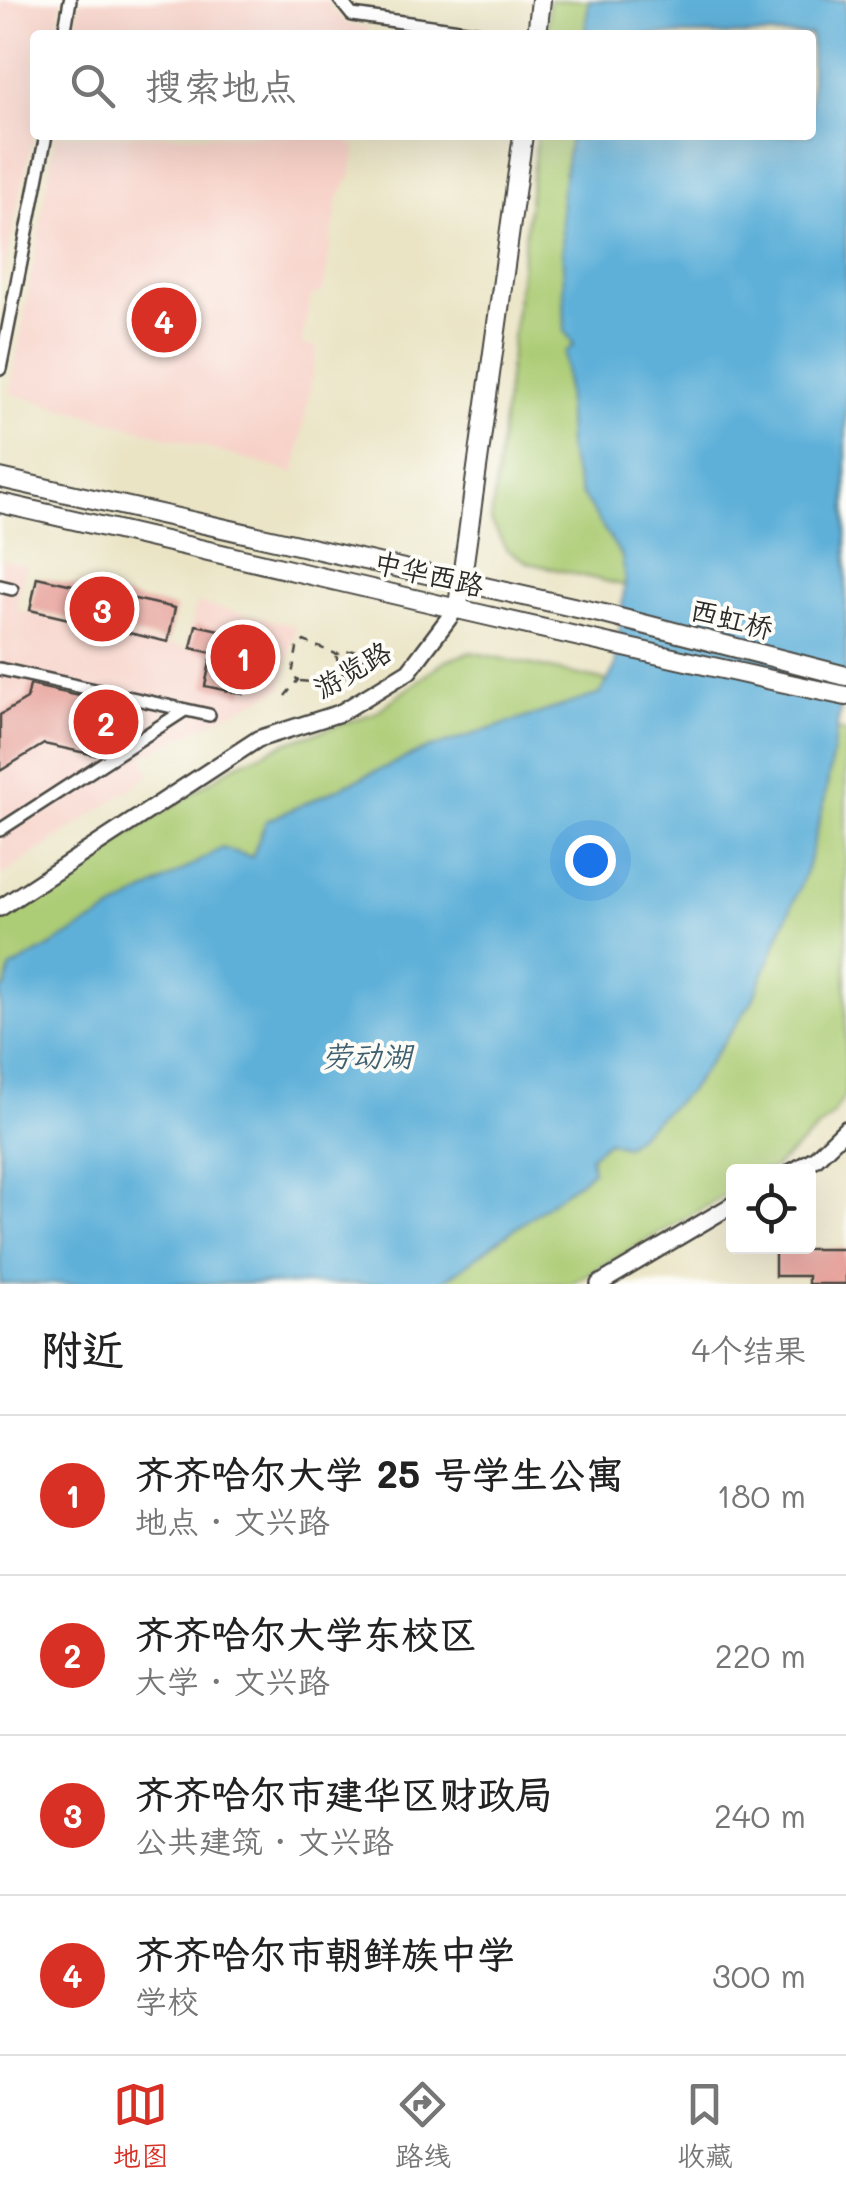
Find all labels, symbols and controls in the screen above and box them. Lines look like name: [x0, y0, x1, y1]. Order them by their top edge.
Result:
search box: [30, 30, 816, 140]
icon: search: [65, 58, 120, 113]
text: 搜索地点: [145, 60, 297, 110]
pin: 4: [132, 282, 196, 358]
street label: 中华西路: [370, 543, 488, 603]
pin: 3: [70, 572, 134, 646]
street label: 西虹桥: [687, 590, 777, 646]
pin: 1: [210, 620, 276, 694]
street label: 游览路: [307, 632, 397, 706]
pin: 2: [74, 684, 138, 760]
your location: [565, 835, 616, 886]
water label: 劳动湖: [322, 1035, 415, 1075]
map controls: [726, 1164, 816, 1254]
button: locate: [726, 1164, 816, 1254]
text: 附近: [40, 1321, 124, 1376]
text: 4个结果: [691, 1328, 806, 1370]
text: 齐齐哈尔大学 25 号学生公寓: [135, 1448, 624, 1498]
text: 1: [65, 1474, 80, 1516]
text: 180 m: [717, 1474, 806, 1516]
text: 地点 · 文兴路: [135, 1499, 329, 1541]
text: 齐齐哈尔大学东校区: [135, 1608, 477, 1658]
text: 2: [64, 1634, 81, 1676]
text: 220 m: [715, 1634, 806, 1676]
text: 大学 · 文兴路: [135, 1659, 329, 1701]
text: 齐齐哈尔市建华区财政局: [135, 1768, 553, 1818]
text: 3: [63, 1794, 82, 1836]
text: 240 m: [714, 1794, 806, 1836]
text: 公共建筑 · 文兴路: [135, 1819, 393, 1861]
text: 齐齐哈尔市朝鲜族中学: [135, 1928, 515, 1978]
text: 4: [62, 1954, 83, 1996]
text: 300 m: [712, 1954, 806, 1996]
text: 学校: [135, 1979, 199, 2021]
tab: 地图: [113, 2077, 169, 2174]
tab: 路线: [395, 2077, 451, 2174]
tab: 收藏: [677, 2077, 733, 2174]

